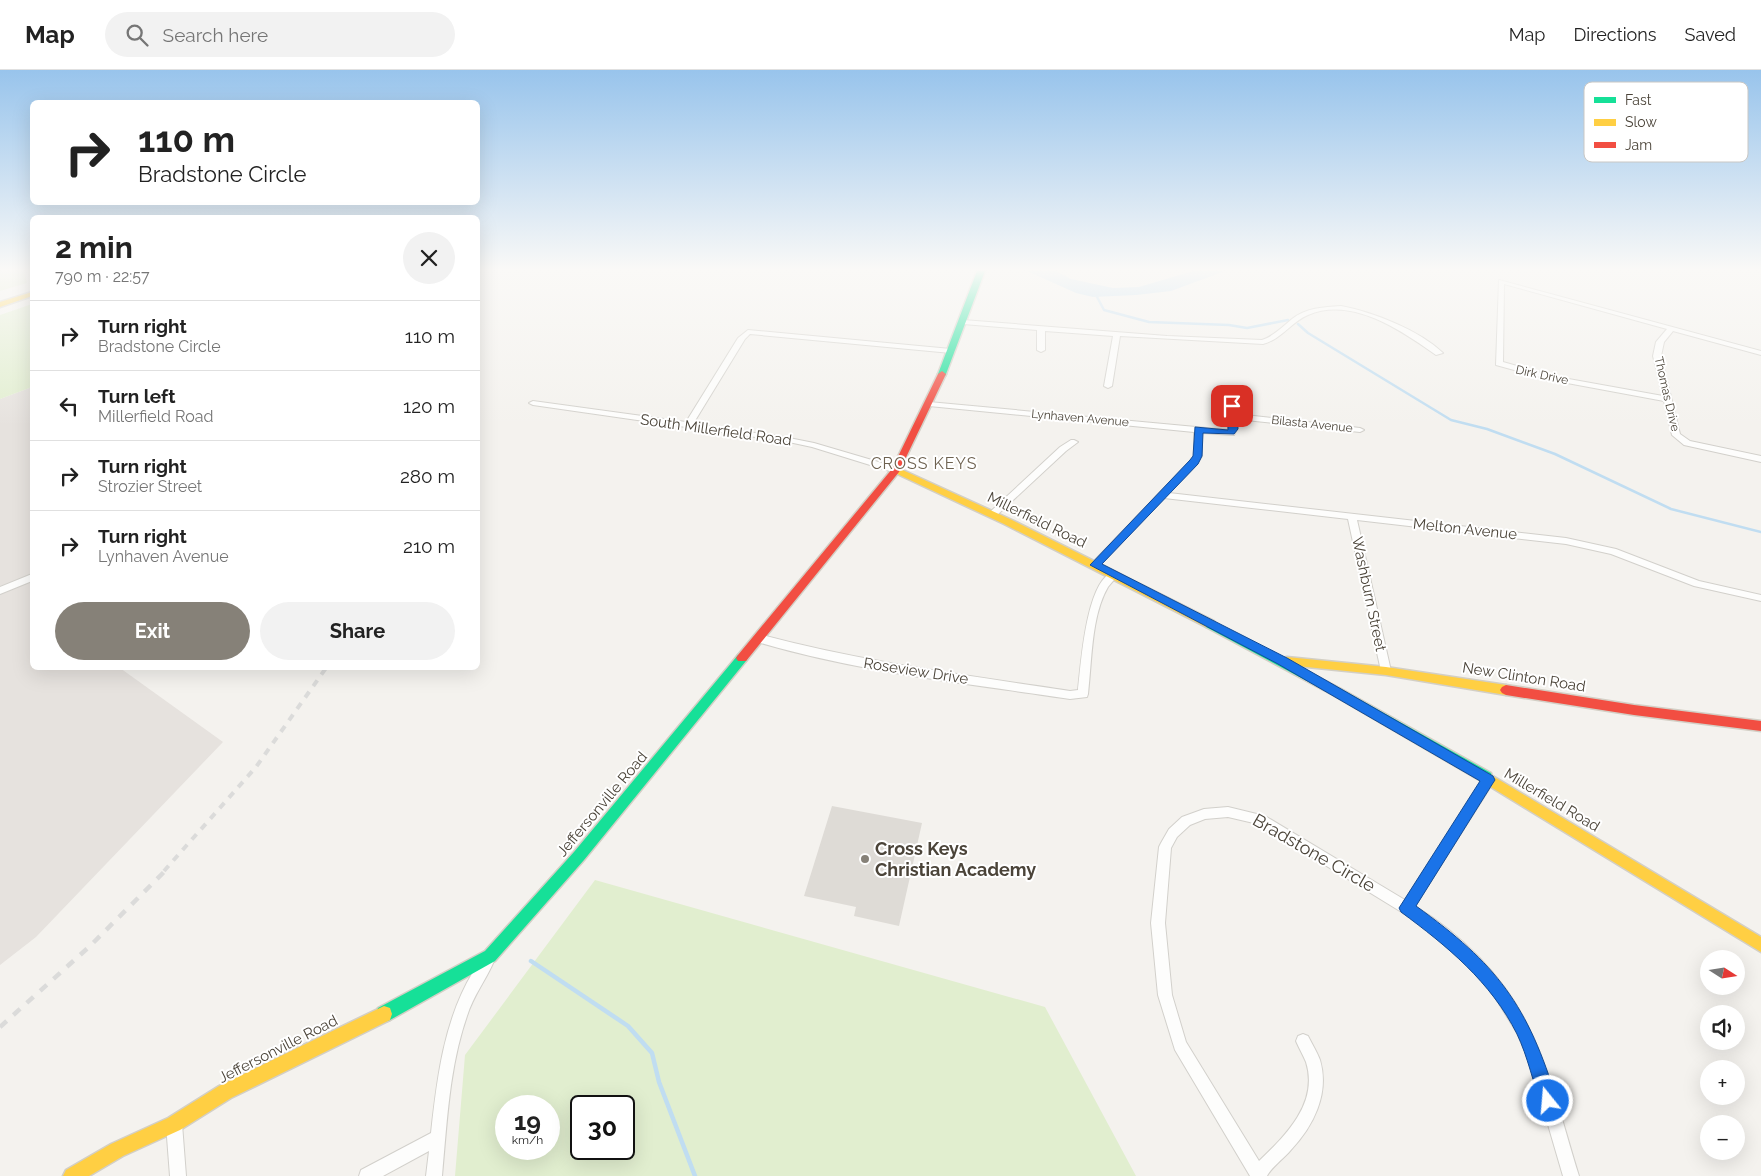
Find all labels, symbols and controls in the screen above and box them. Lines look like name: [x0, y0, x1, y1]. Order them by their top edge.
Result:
search box: [105, 12, 455, 57]
text: Map: [25, 20, 75, 49]
icon: search: [123, 21, 151, 49]
text: Search here: [163, 24, 268, 46]
text: Map: [1509, 24, 1545, 45]
text: Directions: [1573, 24, 1657, 45]
text: Saved: [1685, 24, 1736, 45]
legend: [1584, 82, 1748, 162]
text: Fast: [1625, 92, 1652, 108]
text: Slow: [1625, 114, 1657, 130]
text: 110 m: [138, 119, 235, 160]
icon: right: [55, 120, 120, 185]
text: Jam: [1625, 137, 1652, 153]
text: Bradstone Circle: [138, 161, 306, 187]
text: 2 min: [55, 230, 133, 265]
button: close: [403, 232, 455, 284]
text: 790 m · 22:57: [55, 267, 150, 286]
text: Turn right: [98, 315, 187, 337]
icon: right: [55, 322, 83, 350]
text: 110 m: [405, 325, 455, 347]
text: Bradstone Circle: [98, 337, 221, 356]
street label: Thomas Drive: [1652, 355, 1682, 433]
street label: Dirk Drive: [1514, 363, 1570, 387]
text: Turn left: [98, 385, 175, 407]
pin: [1211, 385, 1253, 427]
icon: left: [55, 392, 83, 420]
icon: arrive: [1218, 392, 1246, 420]
text: 120 m: [403, 395, 455, 417]
text: Millerfield Road: [98, 407, 213, 426]
street label: Lynhaven Avenue: [1031, 407, 1129, 429]
street label: South Millerfield Road: [639, 410, 793, 450]
street label: Bilasta Avenue: [1271, 413, 1353, 435]
district label: CROSS KEYS: [871, 454, 977, 473]
text: Turn right: [98, 455, 187, 477]
icon: right: [55, 462, 83, 490]
text: 280 m: [400, 465, 455, 487]
text: Strozier Street: [98, 477, 202, 496]
street label: Millerfield Road: [984, 488, 1090, 552]
street label: Melton Avenue: [1412, 515, 1518, 543]
text: Turn right: [98, 525, 187, 547]
icon: right: [55, 532, 83, 560]
text: 210 m: [403, 535, 455, 557]
street label: Washburn Street: [1348, 535, 1390, 653]
text: Lynhaven Avenue: [98, 547, 229, 566]
button: Exit: [55, 602, 250, 660]
button: Share: [260, 602, 455, 660]
street label: Roseview Drive: [862, 654, 970, 688]
street label: New Clinton Road: [1461, 658, 1587, 696]
street label: Jeffersonville Road: [553, 748, 651, 860]
street label: Millerfield Road: [1501, 764, 1603, 836]
street label: Bradstone Circle: [1249, 809, 1380, 896]
place label: Cross Keys Christian Academy: [875, 838, 1036, 880]
marker: Cross Keys Christian Academy: [859, 853, 871, 865]
north arrow: [1700, 950, 1745, 995]
map controls: [1700, 950, 1745, 1160]
button: sound: [1700, 1005, 1745, 1050]
street label: Jeffersonville Road: [215, 1011, 341, 1087]
button: +: [1700, 1060, 1745, 1105]
position arrow: [1521, 1074, 1573, 1126]
speed limit sign: 30: [570, 1095, 635, 1160]
text: 19: [514, 1106, 541, 1136]
button: −: [1700, 1115, 1745, 1160]
text: km/h: [512, 1133, 543, 1147]

